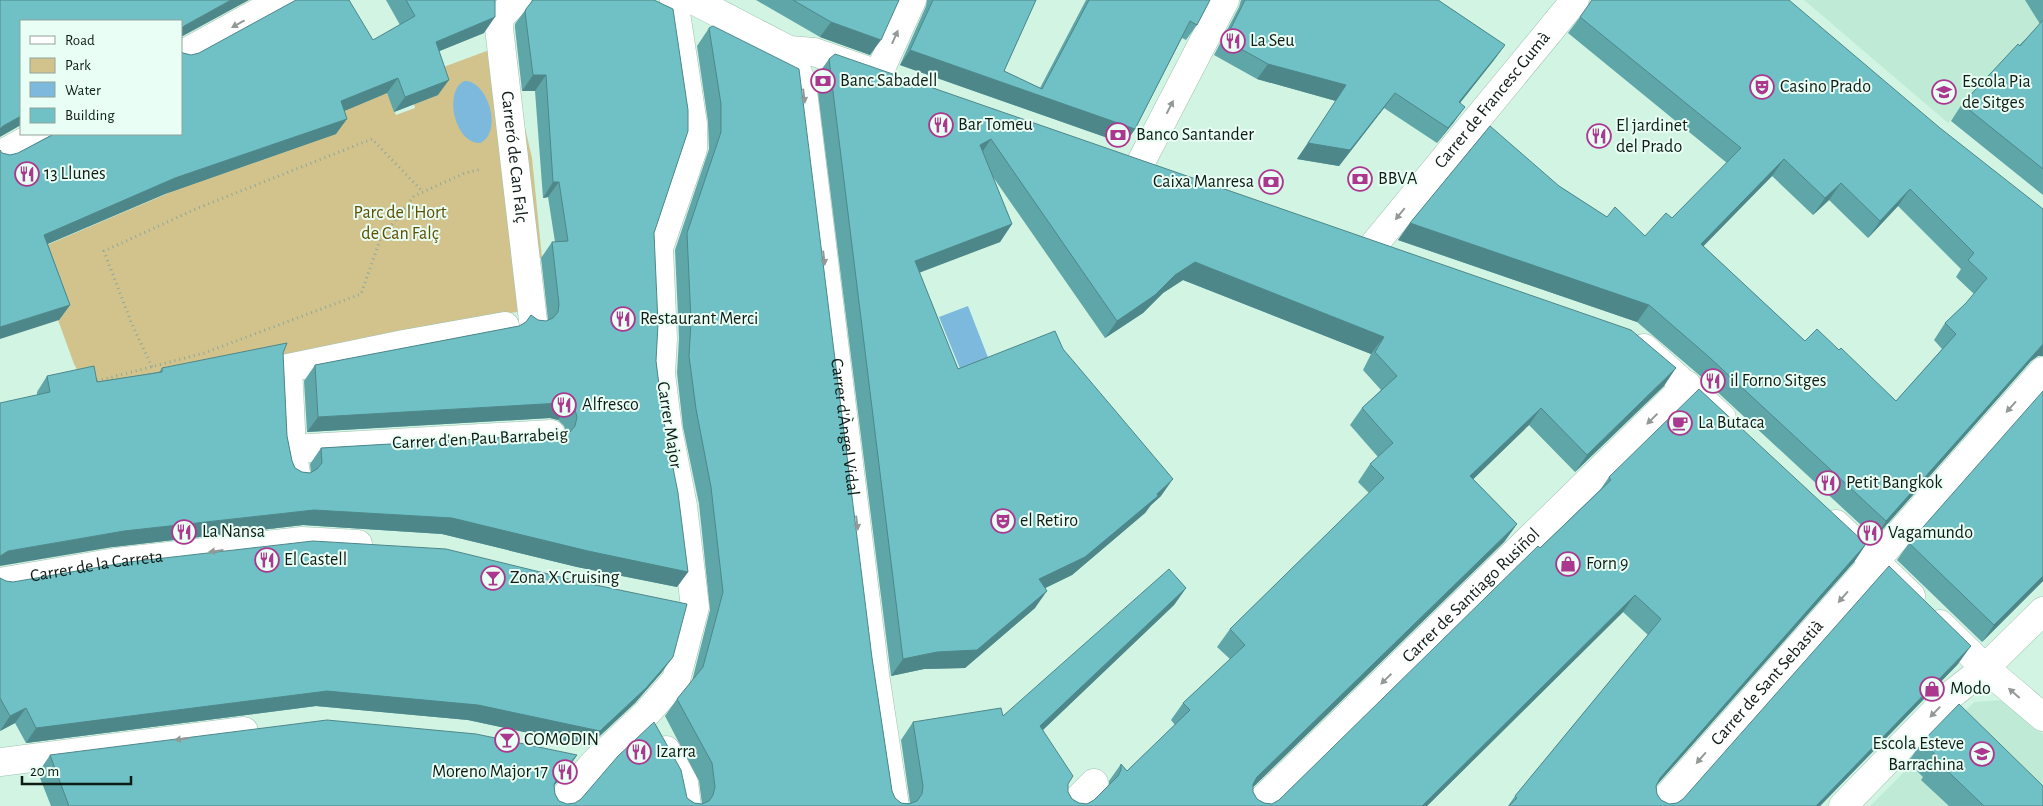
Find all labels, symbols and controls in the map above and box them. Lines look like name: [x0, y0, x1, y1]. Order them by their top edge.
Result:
one-way arrow: [232, 19, 245, 28]
legend: [20, 20, 182, 135]
restaurant icon: La Seu: [1220, 28, 1246, 54]
street label: Carrer de Francesc Gumà: [1431, 28, 1554, 172]
one-way arrow: [891, 30, 899, 44]
place label: La Seu: [1250, 32, 1294, 50]
text: Road: [65, 33, 95, 48]
text: Park: [65, 58, 91, 73]
bank icon: Banc Sabadell: [810, 68, 836, 94]
place label: Banc Sabadell: [840, 72, 938, 90]
place label: Escola Pia de Sitges: [1962, 73, 2031, 112]
theatre icon: Casino Prado: [1749, 74, 1775, 100]
place label: Casino Prado: [1780, 78, 1871, 96]
school or university icon: Escola Pia de Sitges: [1931, 79, 1957, 105]
text: Water: [65, 83, 101, 98]
one-way arrow: [800, 89, 808, 105]
street label: Carreró de Can Falç: [497, 90, 531, 224]
one-way arrow: [1166, 100, 1174, 114]
text: Building: [65, 108, 115, 123]
restaurant icon: Bar Tomeu: [928, 112, 954, 138]
place label: Bar Tomeu: [958, 116, 1033, 134]
place label: El jardinet del Prado: [1616, 117, 1688, 156]
bank icon: Banco Santander: [1105, 122, 1131, 148]
restaurant icon: El jardinet del Prado: [1586, 123, 1612, 149]
place label: Banco Santander: [1136, 126, 1254, 144]
restaurant icon: 13 Llunes: [14, 161, 40, 187]
place label: 13 Llunes: [44, 165, 106, 183]
bank icon: BBVA: [1347, 166, 1373, 192]
bank icon: Caixa Manresa: [1258, 169, 1284, 195]
place label: BBVA: [1378, 170, 1418, 188]
place label: Caixa Manresa: [1153, 173, 1254, 191]
park label: Parc de l'Hort de Can Falç: [354, 204, 447, 243]
one-way arrow: [1394, 207, 1405, 220]
one-way arrow: [820, 250, 828, 266]
restaurant icon: Restaurant Merci: [610, 306, 636, 332]
place label: Restaurant Merci: [640, 310, 758, 328]
street label: Carrer d'Àngel Vidal: [827, 357, 862, 497]
restaurant icon: il Forno Sitges: [1700, 368, 1726, 394]
place label: il Forno Sitges: [1730, 372, 1826, 390]
street label: Carrer Major: [653, 380, 685, 470]
restaurant icon: Alfresco: [551, 392, 577, 418]
place label: Alfresco: [582, 396, 639, 414]
one-way arrow: [2005, 401, 2016, 414]
cafe icon: La Butaca: [1667, 410, 1693, 436]
one-way arrow: [1646, 413, 1658, 425]
place label: La Butaca: [1698, 414, 1765, 432]
street label: Carrer d'en Pau Barrabeig: [392, 425, 569, 453]
restaurant icon: Petit Bangkok: [1815, 470, 1841, 496]
place label: Petit Bangkok: [1846, 474, 1943, 492]
theatre icon: el Retiro: [990, 508, 1016, 534]
place label: el Retiro: [1020, 512, 1078, 530]
one-way arrow: [853, 515, 861, 531]
restaurant icon: La Nansa: [171, 519, 197, 545]
restaurant icon: Vagamundo: [1857, 520, 1883, 546]
place label: La Nansa: [202, 523, 265, 541]
place label: Vagamundo: [1888, 524, 1973, 542]
street label: Carrer de Santiago Rusiñol: [1399, 525, 1543, 666]
one-way arrow: [208, 547, 224, 555]
restaurant icon: El Castell: [254, 547, 280, 573]
street label: Carrer de la Carreta: [29, 548, 164, 586]
place label: El Castell: [284, 551, 347, 569]
shop icon: Forn 9: [1555, 551, 1581, 577]
place label: Forn 9: [1586, 555, 1628, 573]
bar icon: Zona X Cruising: [480, 565, 506, 591]
place label: Zona X Cruising: [510, 569, 620, 587]
one-way arrow: [1837, 591, 1849, 603]
street label: Carrer de Sant Sebastià: [1708, 617, 1827, 749]
one-way arrow: [1380, 673, 1392, 685]
shop icon: Modo: [1919, 676, 1945, 702]
place label: Modo: [1950, 680, 1991, 698]
one-way arrow: [2008, 688, 2020, 699]
one-way arrow: [1929, 705, 1941, 717]
bar icon: COMODIN: [494, 727, 520, 753]
place label: COMODIN: [524, 731, 599, 749]
one-way arrow: [174, 735, 190, 743]
place label: Escola Esteve Barrachina: [1872, 735, 1964, 774]
restaurant icon: Izarra: [626, 739, 652, 765]
school or university icon: Escola Esteve Barrachina: [1969, 741, 1995, 767]
place label: Izarra: [656, 743, 696, 761]
one-way arrow: [1695, 752, 1707, 764]
scale bar: [22, 754, 131, 786]
restaurant icon: Moreno Major 17: [552, 759, 578, 785]
place label: Moreno Major 17: [432, 763, 548, 781]
text: 20 m: [30, 764, 59, 779]

